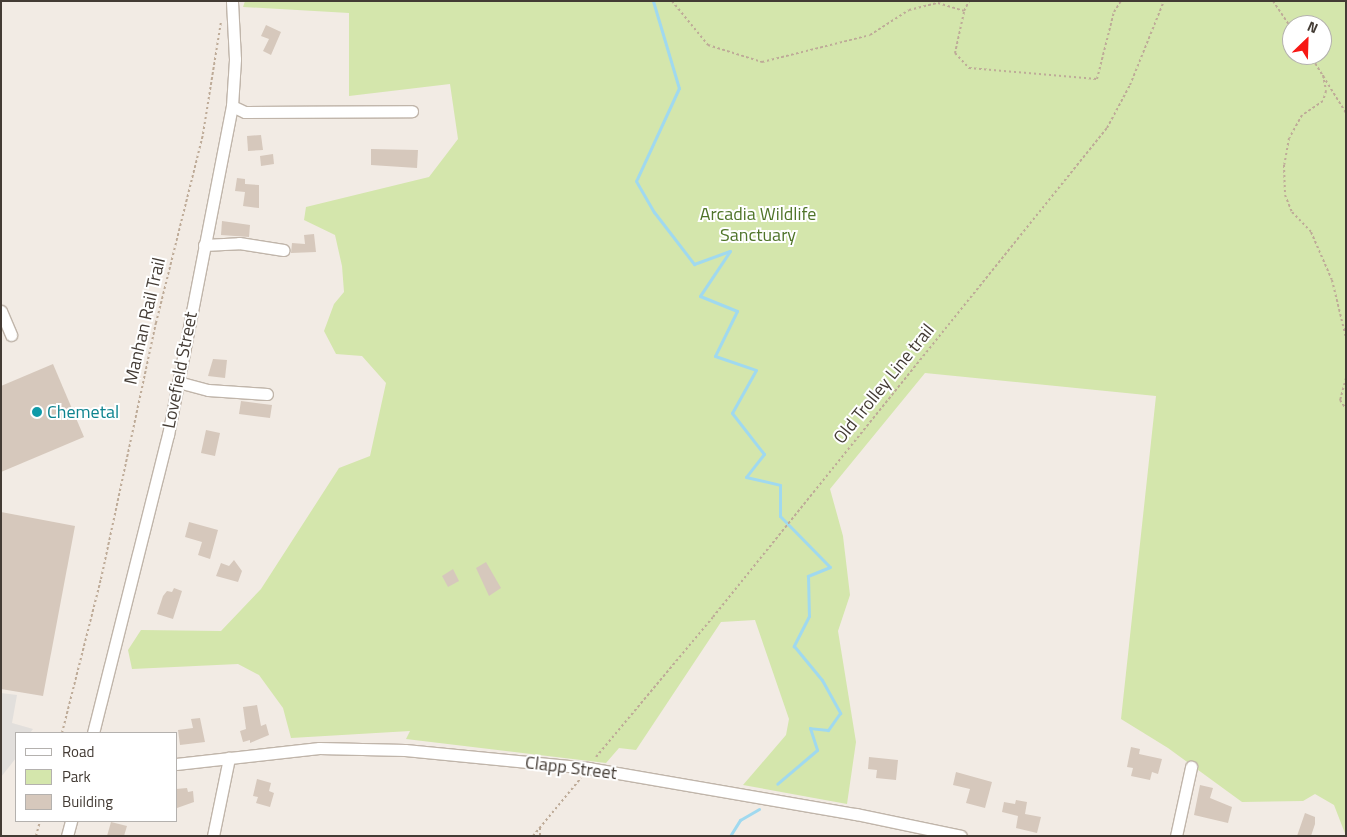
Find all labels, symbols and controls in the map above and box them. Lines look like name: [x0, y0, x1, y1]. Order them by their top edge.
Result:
north arrow: [1282, 15, 1332, 65]
text: N: [1304, 15, 1322, 38]
park label: Arcadia Wildlife Sanctuary: [700, 204, 816, 246]
street label: Manhan Rail Trail: [120, 255, 170, 387]
street label: Lovefield Street: [158, 310, 202, 430]
street label: Old Trolley Line trail: [829, 320, 939, 448]
place label: Chemetal: [47, 401, 119, 423]
marker: Chemetal: [31, 406, 43, 418]
legend: [15, 732, 178, 822]
text: Road: [62, 740, 94, 763]
street label: Clapp Street: [524, 752, 618, 784]
text: Park: [62, 765, 91, 788]
text: Building: [62, 790, 113, 813]

